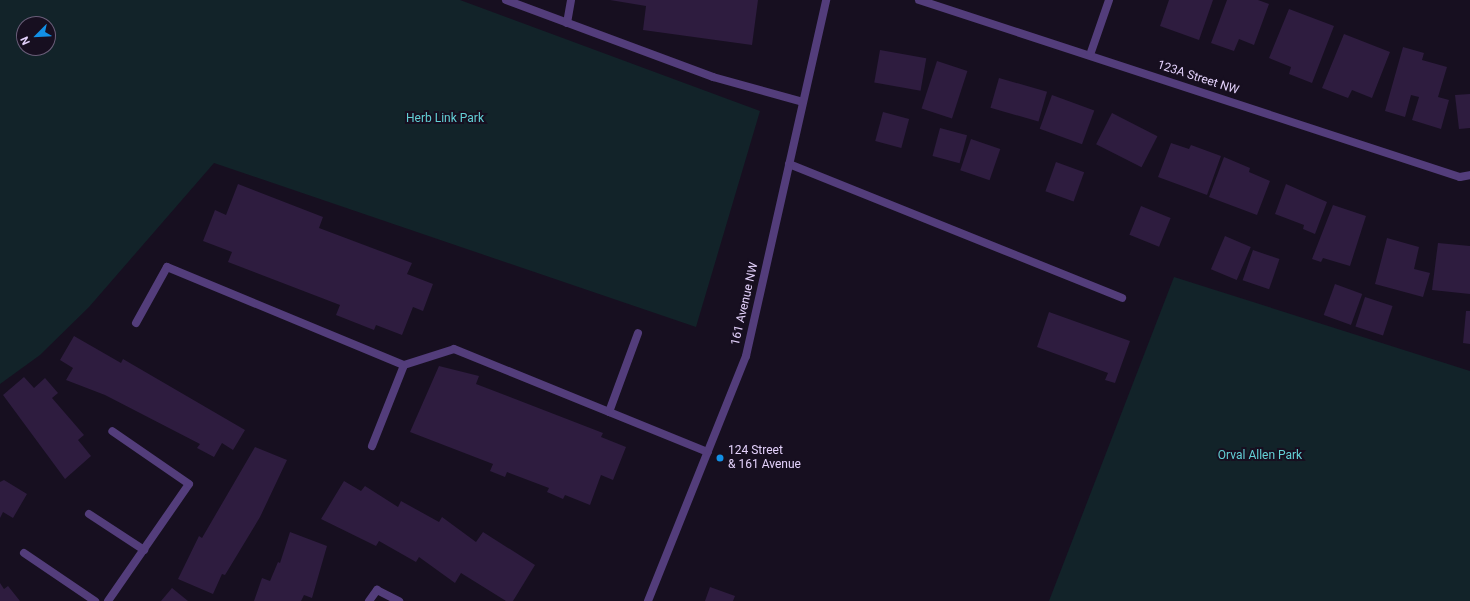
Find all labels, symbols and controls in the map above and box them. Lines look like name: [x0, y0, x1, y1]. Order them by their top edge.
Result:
north arrow: [16, 16, 56, 56]
text: N: [18, 34, 33, 47]
street label: 123A Street NW: [1155, 58, 1241, 98]
park label: Herb Link Park: [406, 112, 484, 126]
street label: 161 Avenue NW: [728, 261, 762, 347]
place label: 124 Street & 161 Avenue: [728, 444, 801, 472]
park label: Orval Allen Park: [1218, 449, 1302, 463]
marker: 124 Street & 161 Avenue: [715, 453, 725, 463]

